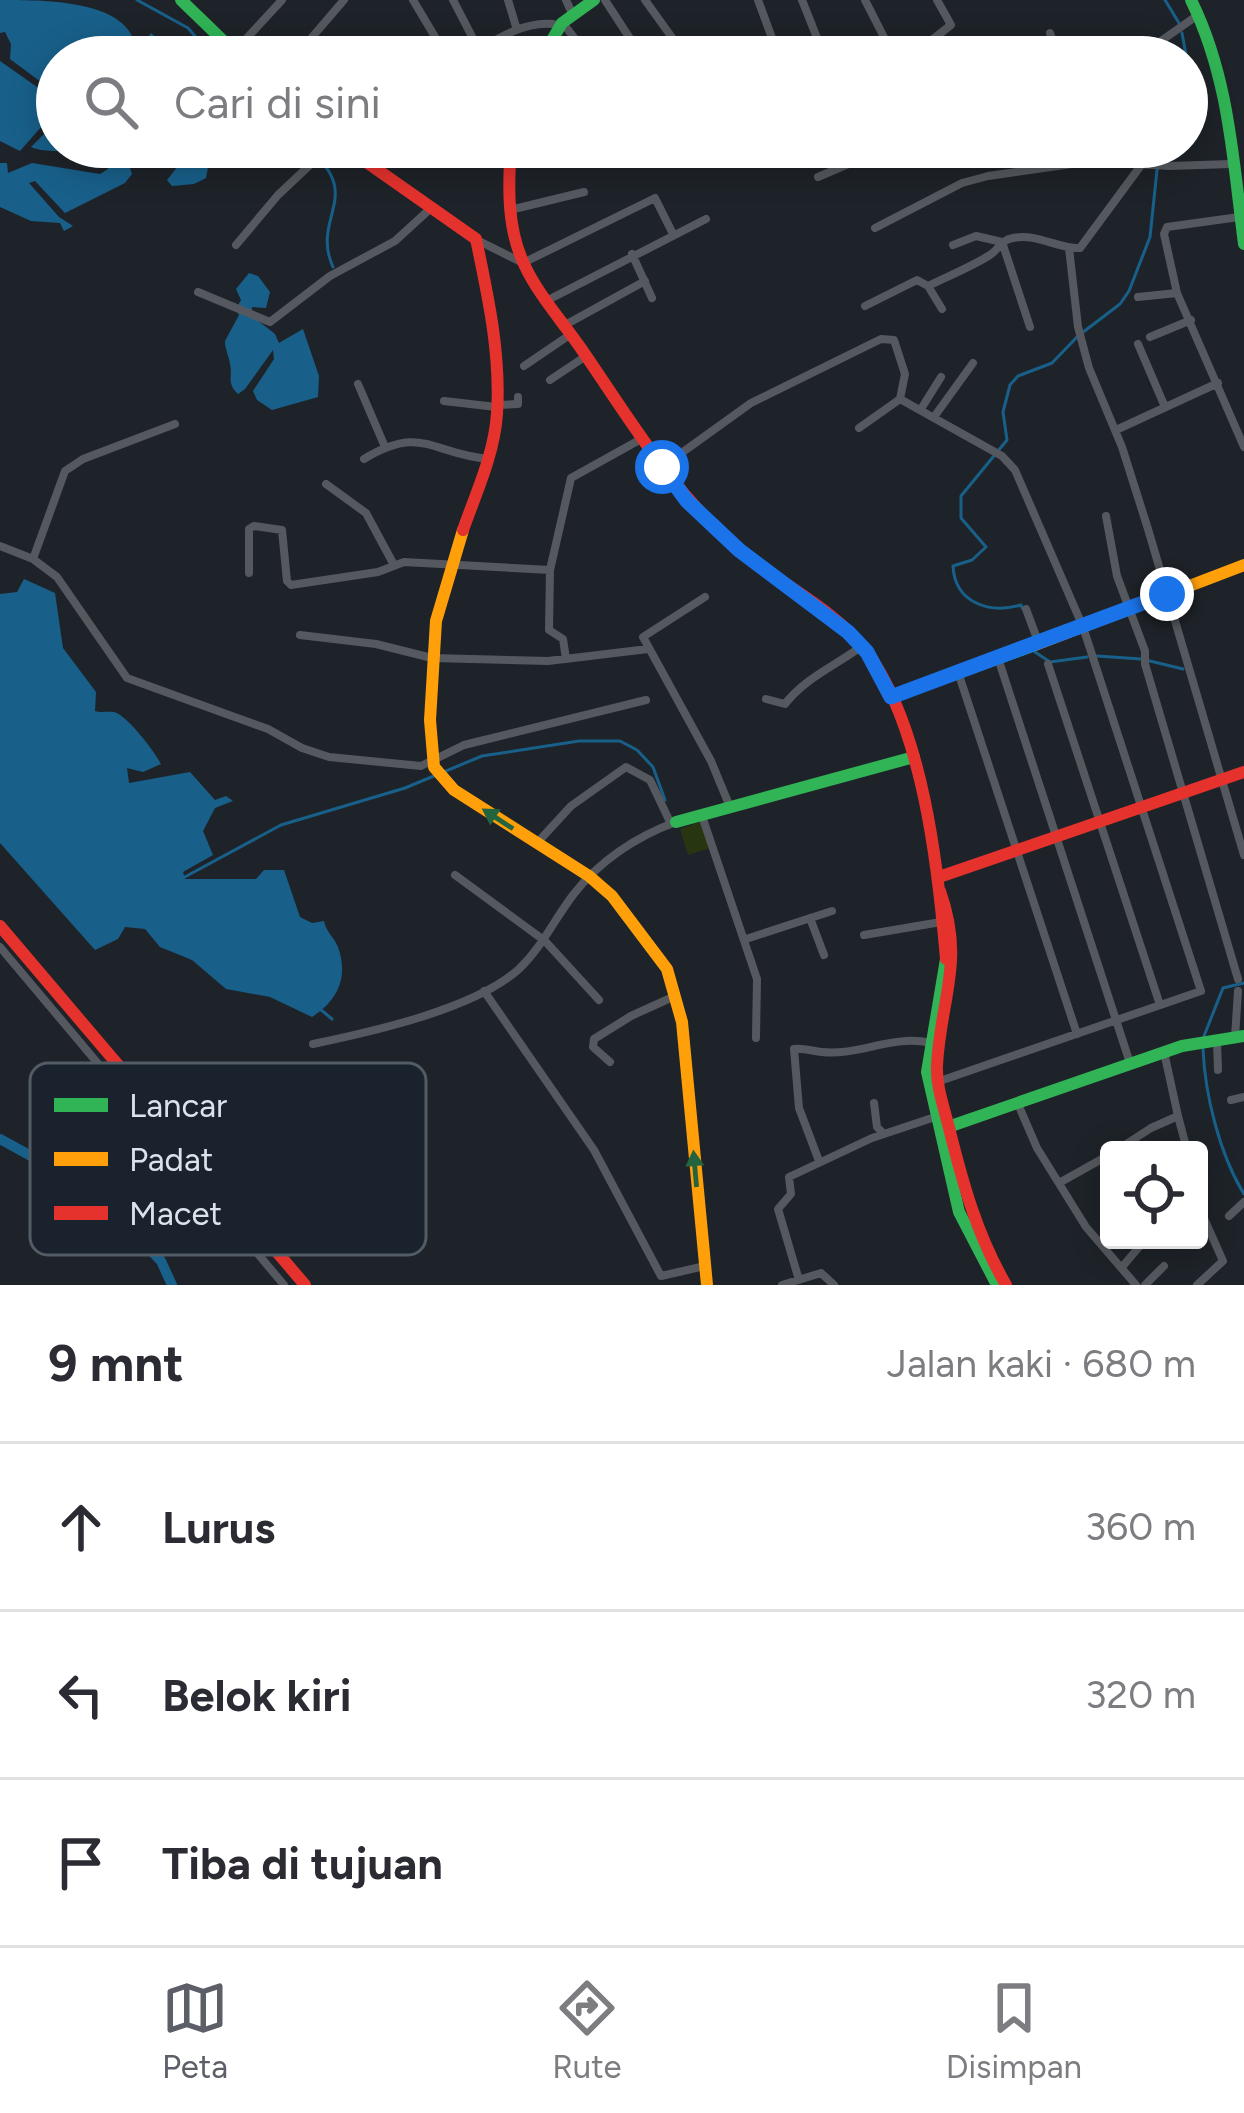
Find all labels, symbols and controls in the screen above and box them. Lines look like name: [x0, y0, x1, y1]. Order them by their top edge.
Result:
search box: [36, 36, 1208, 168]
icon: search: [78, 69, 144, 135]
text: Cari di sini: [174, 75, 381, 129]
route start: [635, 440, 689, 494]
route end: [1140, 567, 1194, 621]
one-way arrow: [481, 809, 515, 830]
legend: [30, 1063, 426, 1255]
text: Lancar: [129, 1086, 227, 1125]
text: Padat: [129, 1140, 213, 1179]
map controls: [1100, 1141, 1208, 1249]
button: locate: [1100, 1141, 1208, 1249]
one-way arrow: [685, 1150, 704, 1187]
text: Macet: [129, 1194, 222, 1233]
text: 9 mnt: [48, 1333, 184, 1394]
text: Jalan kaki · 680 m: [887, 1340, 1196, 1387]
icon: ahead: [48, 1494, 114, 1560]
text: Lurus: [162, 1500, 275, 1554]
text: 360 m: [1085, 1503, 1196, 1550]
icon: left: [48, 1662, 114, 1728]
text: Belok kiri: [162, 1668, 351, 1722]
text: 320 m: [1085, 1671, 1196, 1718]
icon: arrive: [48, 1830, 114, 1896]
text: Tiba di tujuan: [162, 1836, 443, 1890]
tab: Peta: [162, 1975, 228, 2086]
tab: Rute: [552, 1975, 622, 2086]
tab: Disimpan: [946, 1975, 1082, 2086]

